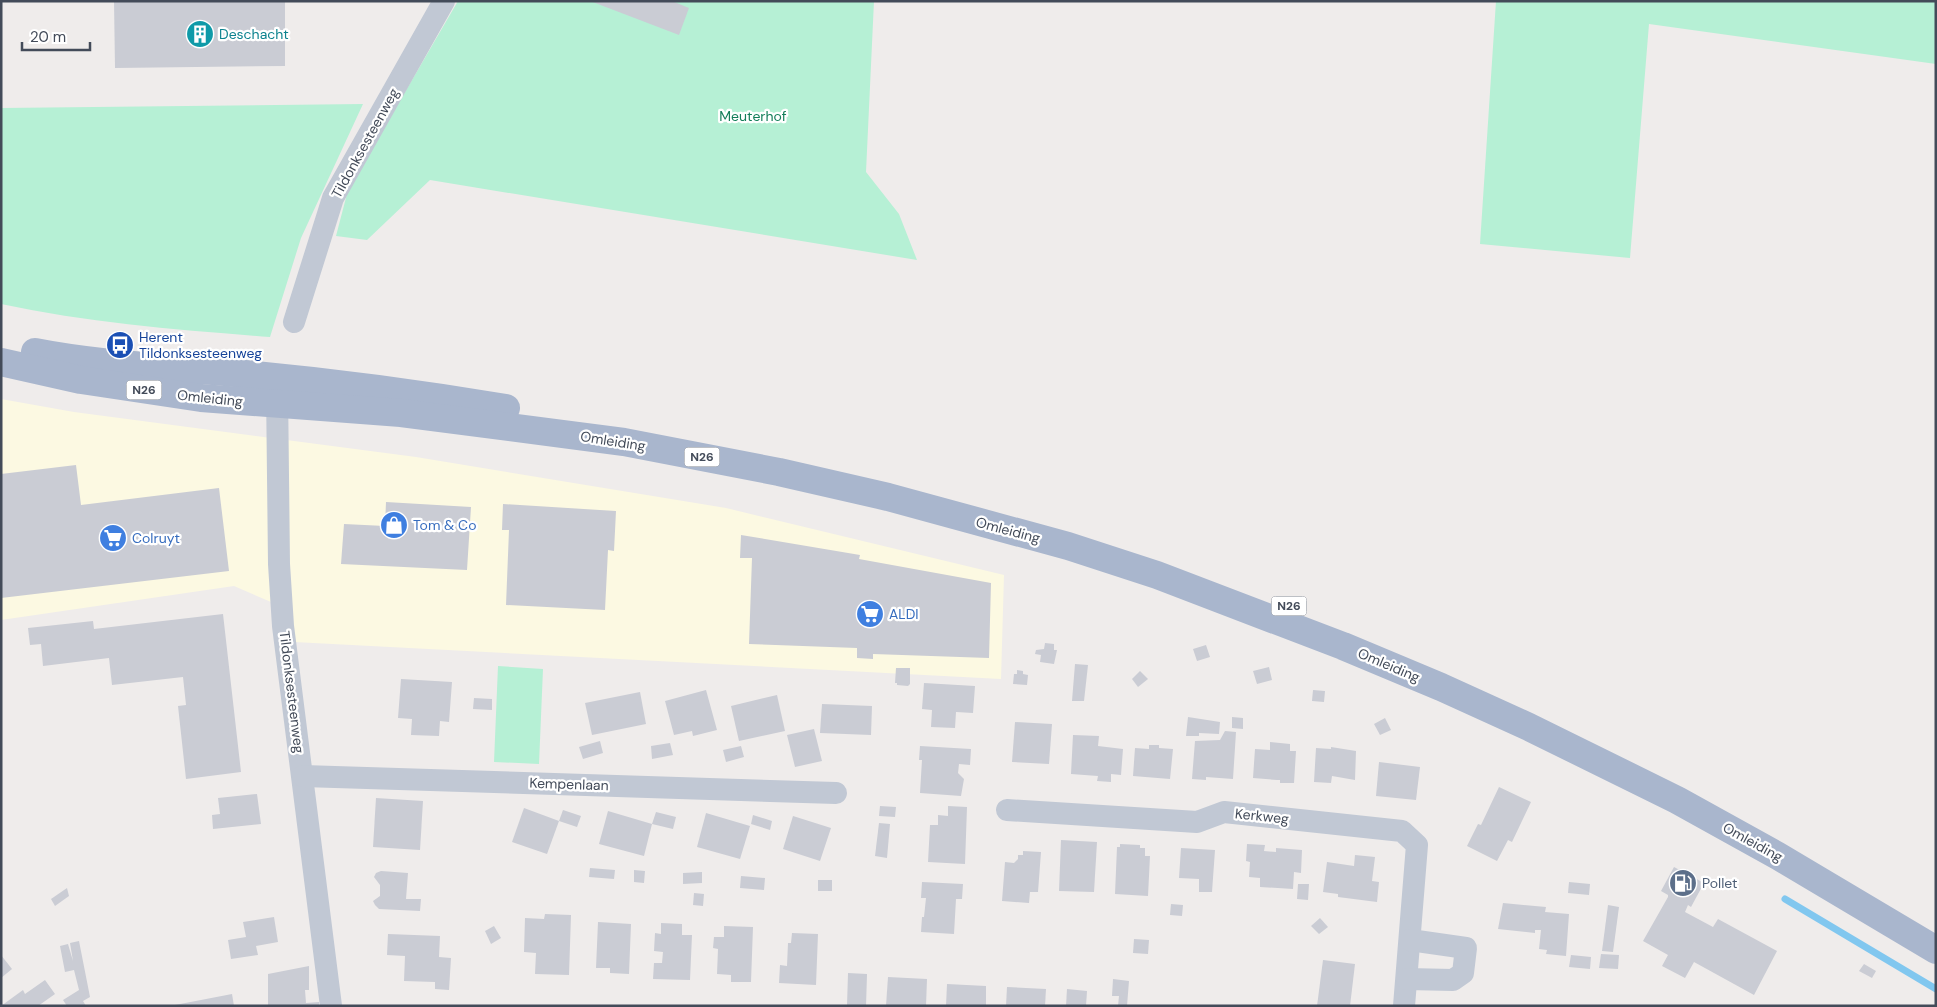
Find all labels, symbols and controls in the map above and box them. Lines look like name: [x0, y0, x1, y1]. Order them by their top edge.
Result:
building icon: Deschacht: [185, 19, 215, 49]
scale bar: [22, 20, 90, 52]
place label: Deschacht: [219, 25, 289, 43]
text: 20 m: [30, 27, 66, 47]
street label: Tildonksesteenweg: [327, 85, 403, 201]
park label: Meuterhof: [719, 107, 787, 125]
place label: Herent Tildonksesteenweg: [139, 328, 262, 362]
bus stop icon: Herent Tildonksesteenweg: [105, 330, 135, 360]
road number: N26: [126, 380, 162, 400]
street label: Omleiding: [176, 386, 244, 410]
street label: Omleiding: [579, 427, 647, 455]
road number: N26: [684, 448, 720, 467]
shop icon: Tom & Co: [379, 510, 409, 540]
street label: Omleiding: [974, 513, 1042, 547]
place label: Tom & Co: [413, 516, 476, 534]
supermarket icon: Colruyt: [98, 523, 128, 553]
place label: Colruyt: [132, 529, 180, 547]
road number: N26: [1272, 596, 1306, 616]
supermarket icon: ALDI: [855, 599, 885, 629]
place label: ALDI: [889, 605, 919, 623]
street label: Tildonksesteenweg: [276, 630, 308, 754]
street label: Omleiding: [1355, 644, 1423, 686]
street label: Kempenlaan: [529, 774, 609, 794]
street label: Kerkweg: [1234, 804, 1290, 828]
street label: Omleiding: [1720, 818, 1786, 866]
fuel station icon: Pollet: [1668, 868, 1698, 898]
place label: Pollet: [1702, 874, 1737, 892]

